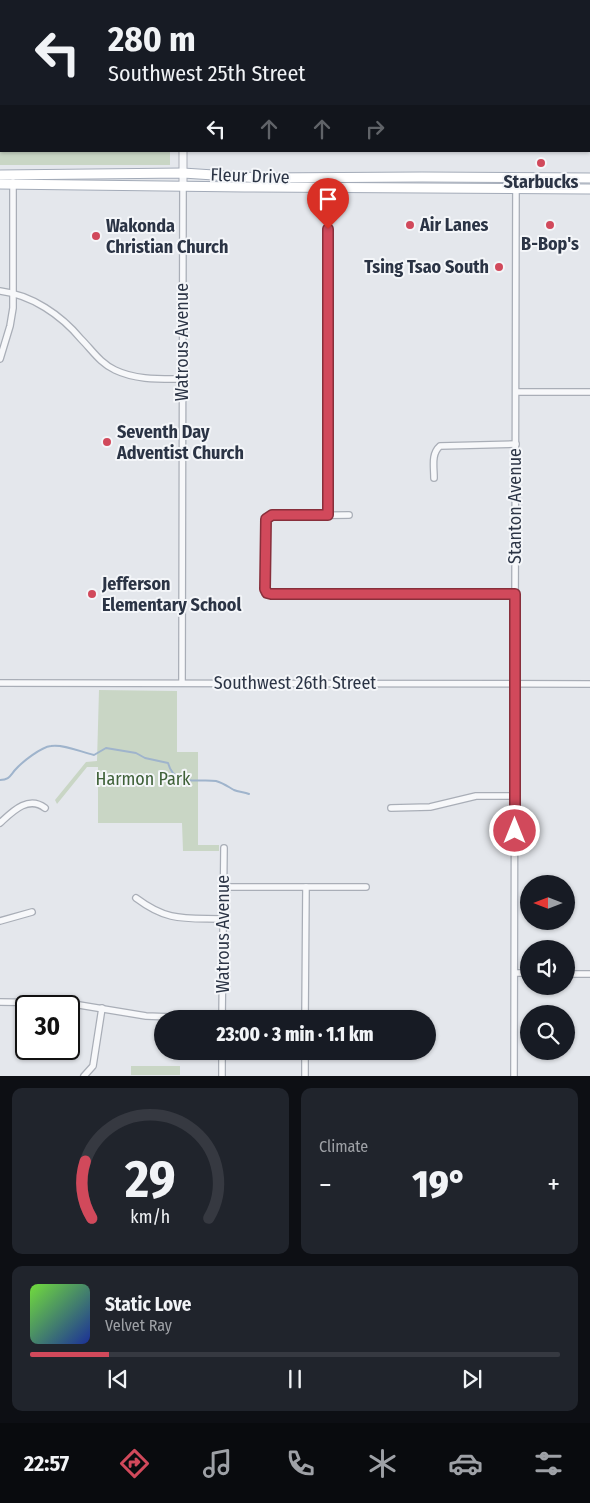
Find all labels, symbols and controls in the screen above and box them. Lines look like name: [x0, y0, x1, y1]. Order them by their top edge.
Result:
text: 280 m: [108, 18, 196, 60]
icon: left: [25, 20, 90, 85]
text: Southwest 25th Street: [108, 60, 306, 87]
icon: left: [202, 115, 230, 143]
icon: ahead: [255, 115, 283, 143]
icon: ahead: [308, 115, 336, 143]
icon: right: [361, 115, 389, 143]
marker: Starbucks: [535, 157, 547, 169]
street label: Fleur Drive: [210, 164, 290, 188]
place label: Starbucks: [504, 171, 579, 193]
pin: [307, 178, 349, 229]
icon: arrive: [314, 185, 342, 213]
place label: Air Lanes: [419, 214, 489, 236]
place label: Wakonda Christian Church: [106, 215, 228, 258]
marker: Air Lanes: [404, 219, 416, 231]
marker: B-Bop's: [544, 219, 556, 231]
marker: Wakonda Christian Church: [90, 230, 102, 242]
place label: B-Bop's: [521, 233, 579, 255]
place label: Tsing Tsao South: [364, 256, 489, 278]
marker: Tsing Tsao South: [493, 261, 505, 273]
street label: Watrous Avenue: [171, 283, 193, 401]
place label: Seventh Day Adventist Church: [116, 421, 244, 464]
marker: Seventh Day Adventist Church: [101, 436, 113, 448]
street label: Stanton Avenue: [504, 448, 526, 564]
place label: Jefferson Elementary School: [101, 573, 241, 616]
marker: Jefferson Elementary School: [86, 588, 98, 600]
street label: Southwest 26th Street: [214, 672, 376, 694]
park label: Harmon Park: [95, 768, 191, 790]
position arrow: [488, 804, 540, 856]
street label: Watrous Avenue: [212, 875, 234, 993]
north arrow: [520, 875, 575, 930]
map controls: [520, 875, 575, 1060]
button: sound: [520, 940, 575, 995]
speed limit sign: 30: [15, 995, 80, 1060]
button: search: [520, 1005, 575, 1060]
text: 23:00 · 3 min · 1.1 km: [217, 1023, 373, 1046]
text: Climate: [319, 1137, 368, 1156]
text: 29: [124, 1148, 176, 1211]
text: 19°: [412, 1161, 467, 1207]
text: −: [319, 1168, 332, 1201]
text: +: [547, 1168, 560, 1201]
text: km/h: [131, 1206, 170, 1228]
text: Static Love: [105, 1293, 192, 1316]
text: Velvet Ray: [105, 1316, 172, 1335]
icon: previous: [104, 1365, 132, 1393]
icon: pause: [281, 1365, 309, 1393]
icon: next: [458, 1365, 486, 1393]
icon: directions: [117, 1446, 152, 1481]
icon: music: [200, 1446, 235, 1481]
icon: phone: [283, 1446, 318, 1481]
icon: climate: [365, 1446, 400, 1481]
icon: car: [448, 1446, 483, 1481]
icon: filters: [531, 1446, 566, 1481]
text: 22:57: [24, 1450, 69, 1477]

